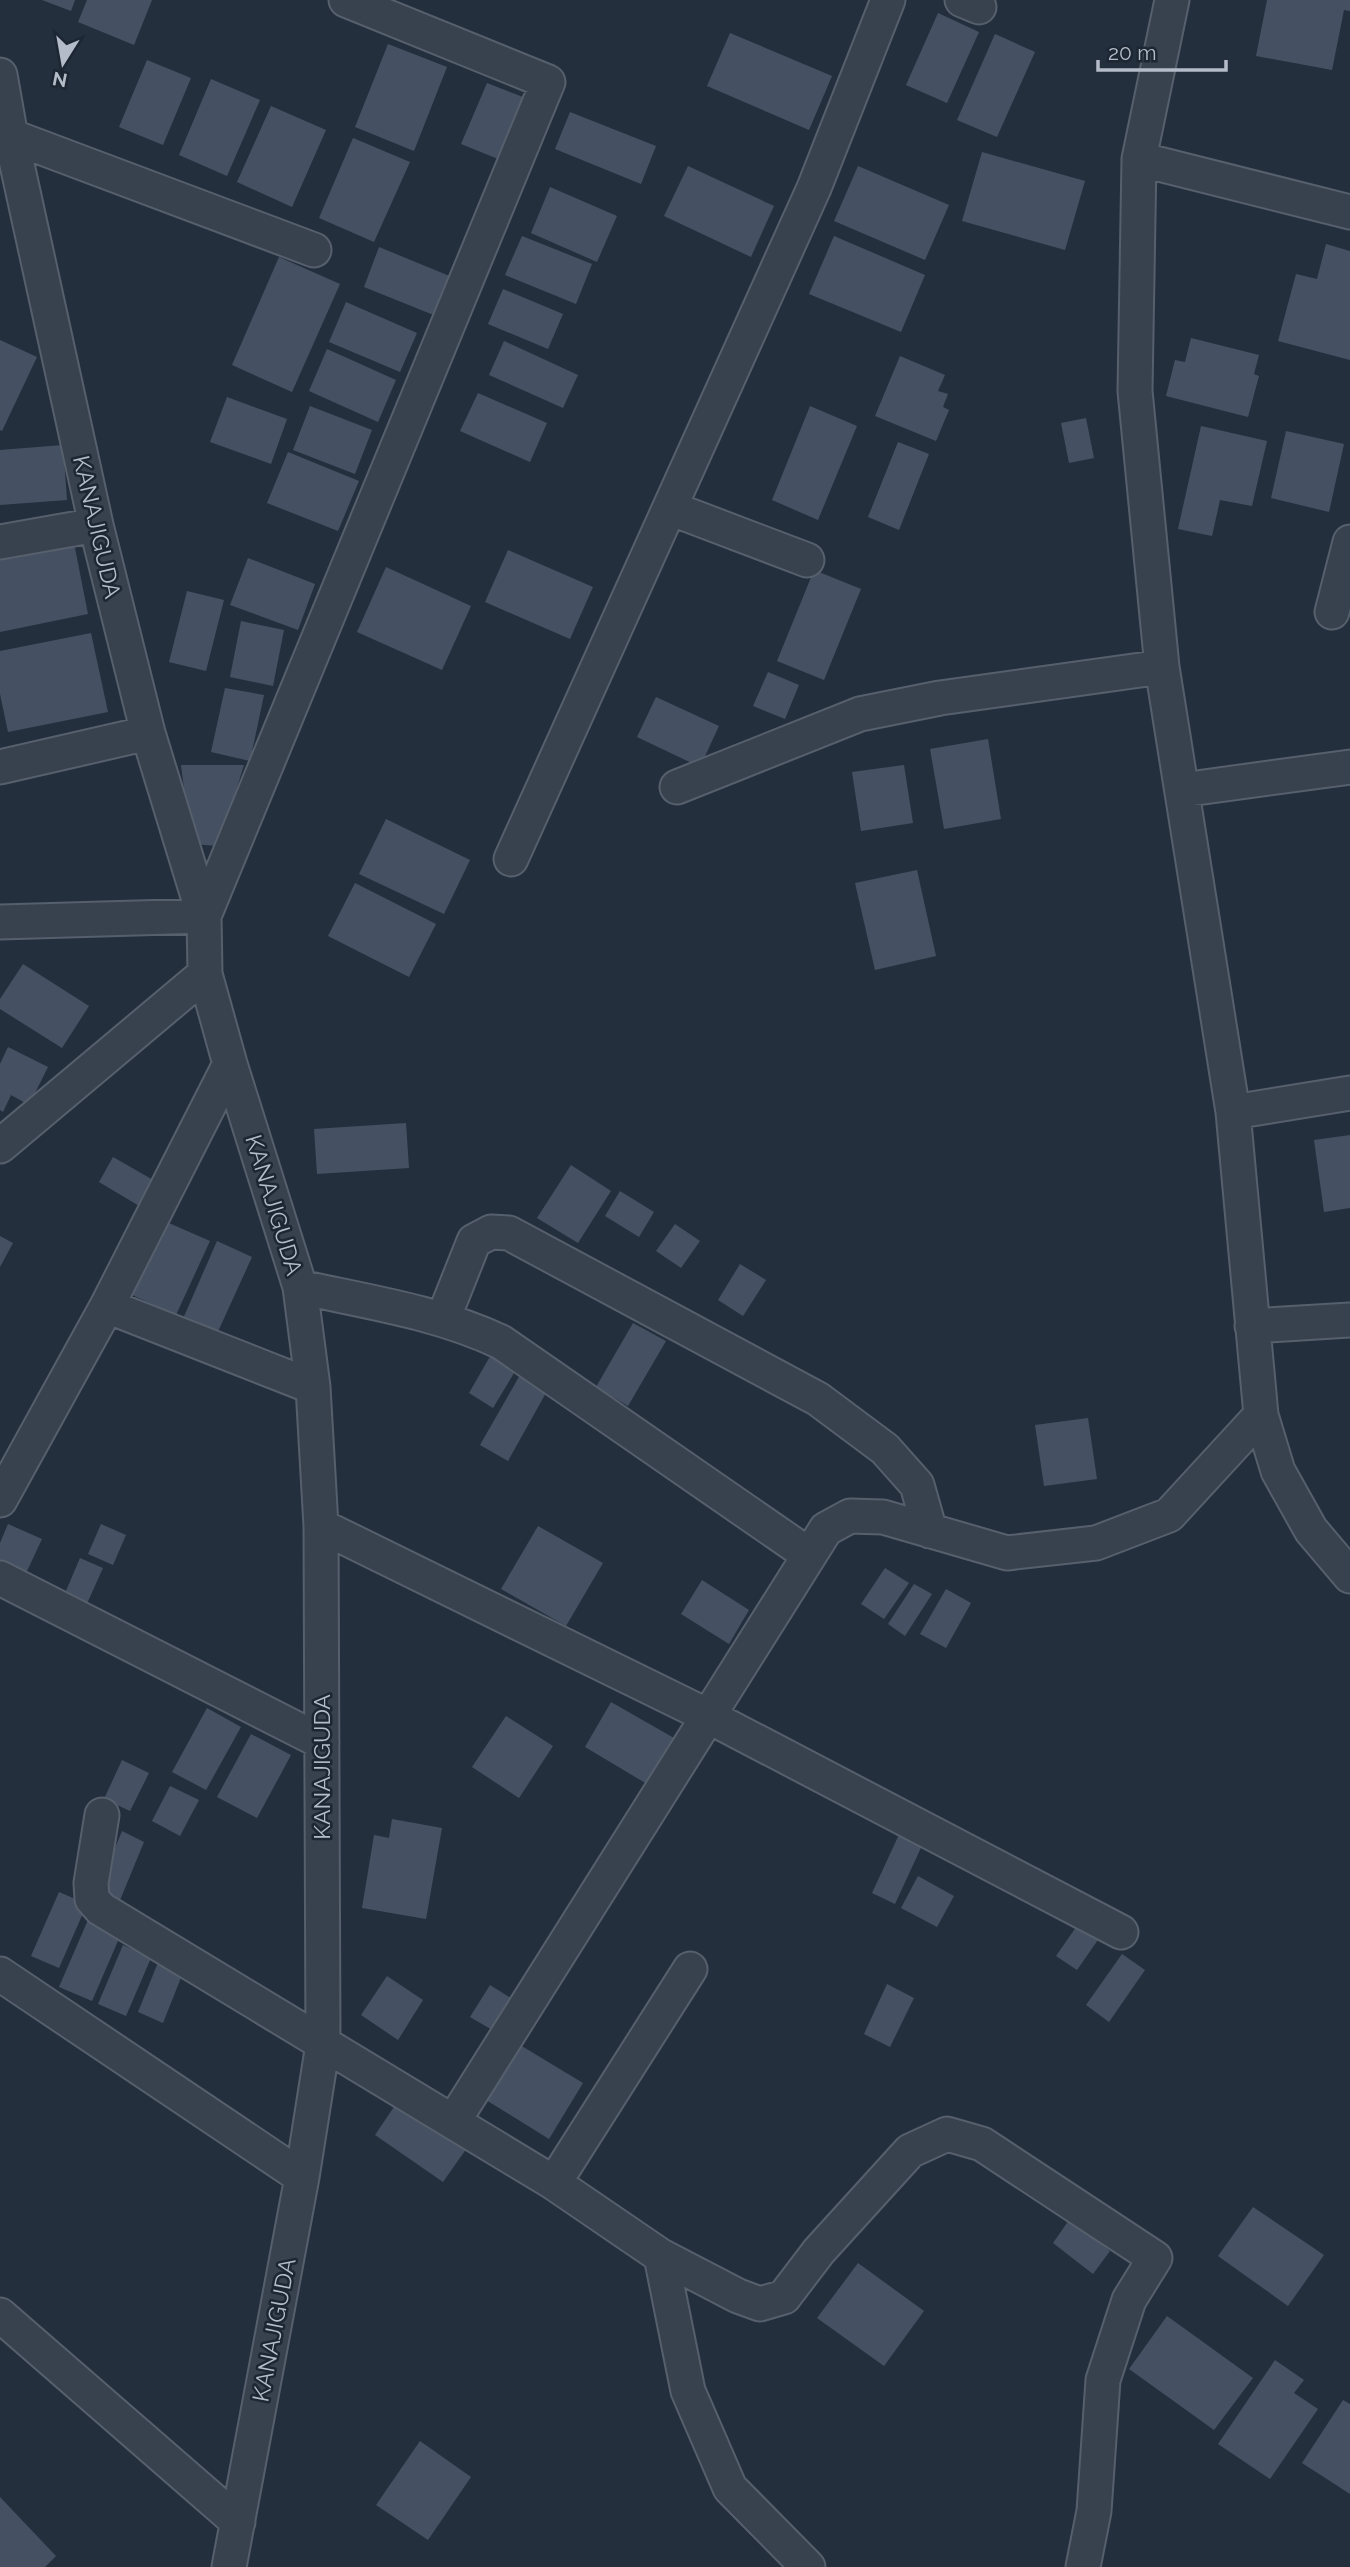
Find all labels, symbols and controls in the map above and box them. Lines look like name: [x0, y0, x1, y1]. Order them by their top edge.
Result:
north arrow: [28, 28, 98, 98]
scale bar: [1098, 28, 1226, 72]
text: 20 m: [1108, 40, 1156, 65]
text: N: [51, 68, 69, 92]
street label: KANAJIGUDA: [68, 453, 127, 601]
street label: KANAJIGUDA: [240, 1131, 309, 1279]
street label: KANAJIGUDA: [308, 1694, 335, 1840]
street label: KANAJIGUDA: [246, 2255, 301, 2404]

